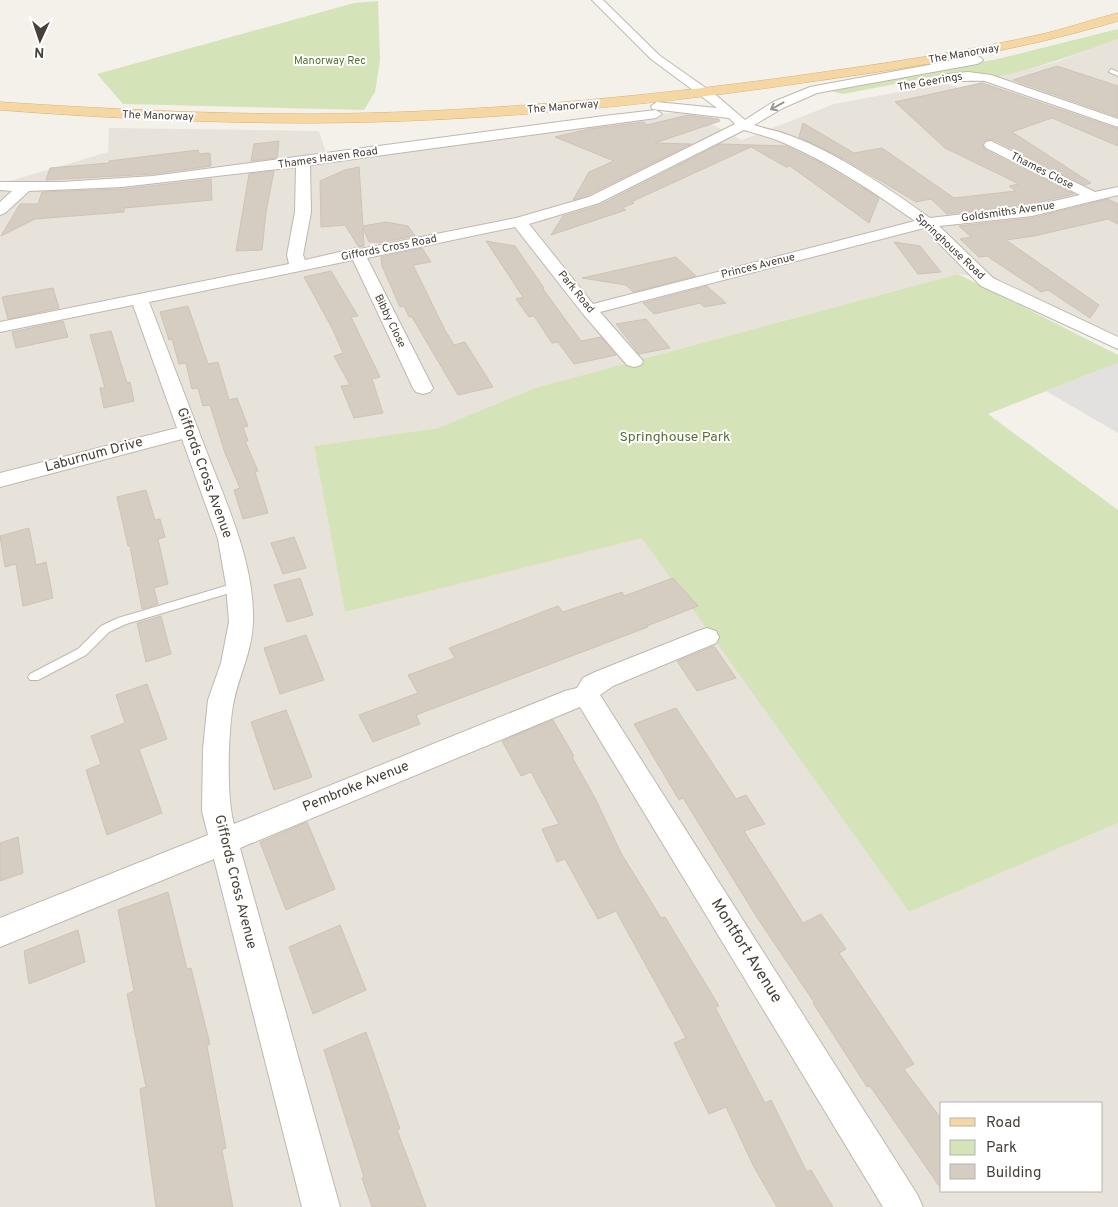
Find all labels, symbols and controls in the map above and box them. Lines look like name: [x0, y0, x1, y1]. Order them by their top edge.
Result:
north arrow: [15, 15, 65, 65]
street label: The Manorway: [927, 41, 1001, 67]
text: N: [34, 43, 45, 60]
park label: Manorway Rec: [294, 54, 366, 68]
street label: The Geerings: [896, 69, 964, 95]
street label: The Manorway: [527, 97, 600, 117]
one-way arrow: [770, 102, 784, 112]
street label: The Manorway: [122, 108, 194, 124]
street label: Thames Haven Road: [277, 144, 379, 172]
street label: Thames Close: [1008, 149, 1076, 193]
street label: Goldsmiths Avenue: [960, 198, 1056, 225]
street label: Springhouse Road: [912, 211, 988, 283]
street label: Giffords Cross Road: [340, 232, 438, 264]
street label: Princes Avenue: [720, 250, 797, 282]
street label: Park Road: [555, 268, 597, 316]
street label: Bibby Close: [371, 292, 409, 350]
street label: Giffords Cross Avenue: [172, 405, 236, 541]
park label: Springhouse Park: [619, 429, 731, 446]
street label: Laburnum Drive: [43, 434, 145, 476]
street label: Pembroke Avenue: [300, 758, 412, 816]
street label: Giffords Cross Avenue: [210, 813, 260, 951]
street label: Montfort Avenue: [706, 895, 786, 1007]
legend: [940, 1102, 1103, 1192]
text: Road: [986, 1114, 1021, 1133]
text: Park: [986, 1139, 1017, 1158]
text: Building: [986, 1164, 1041, 1183]

